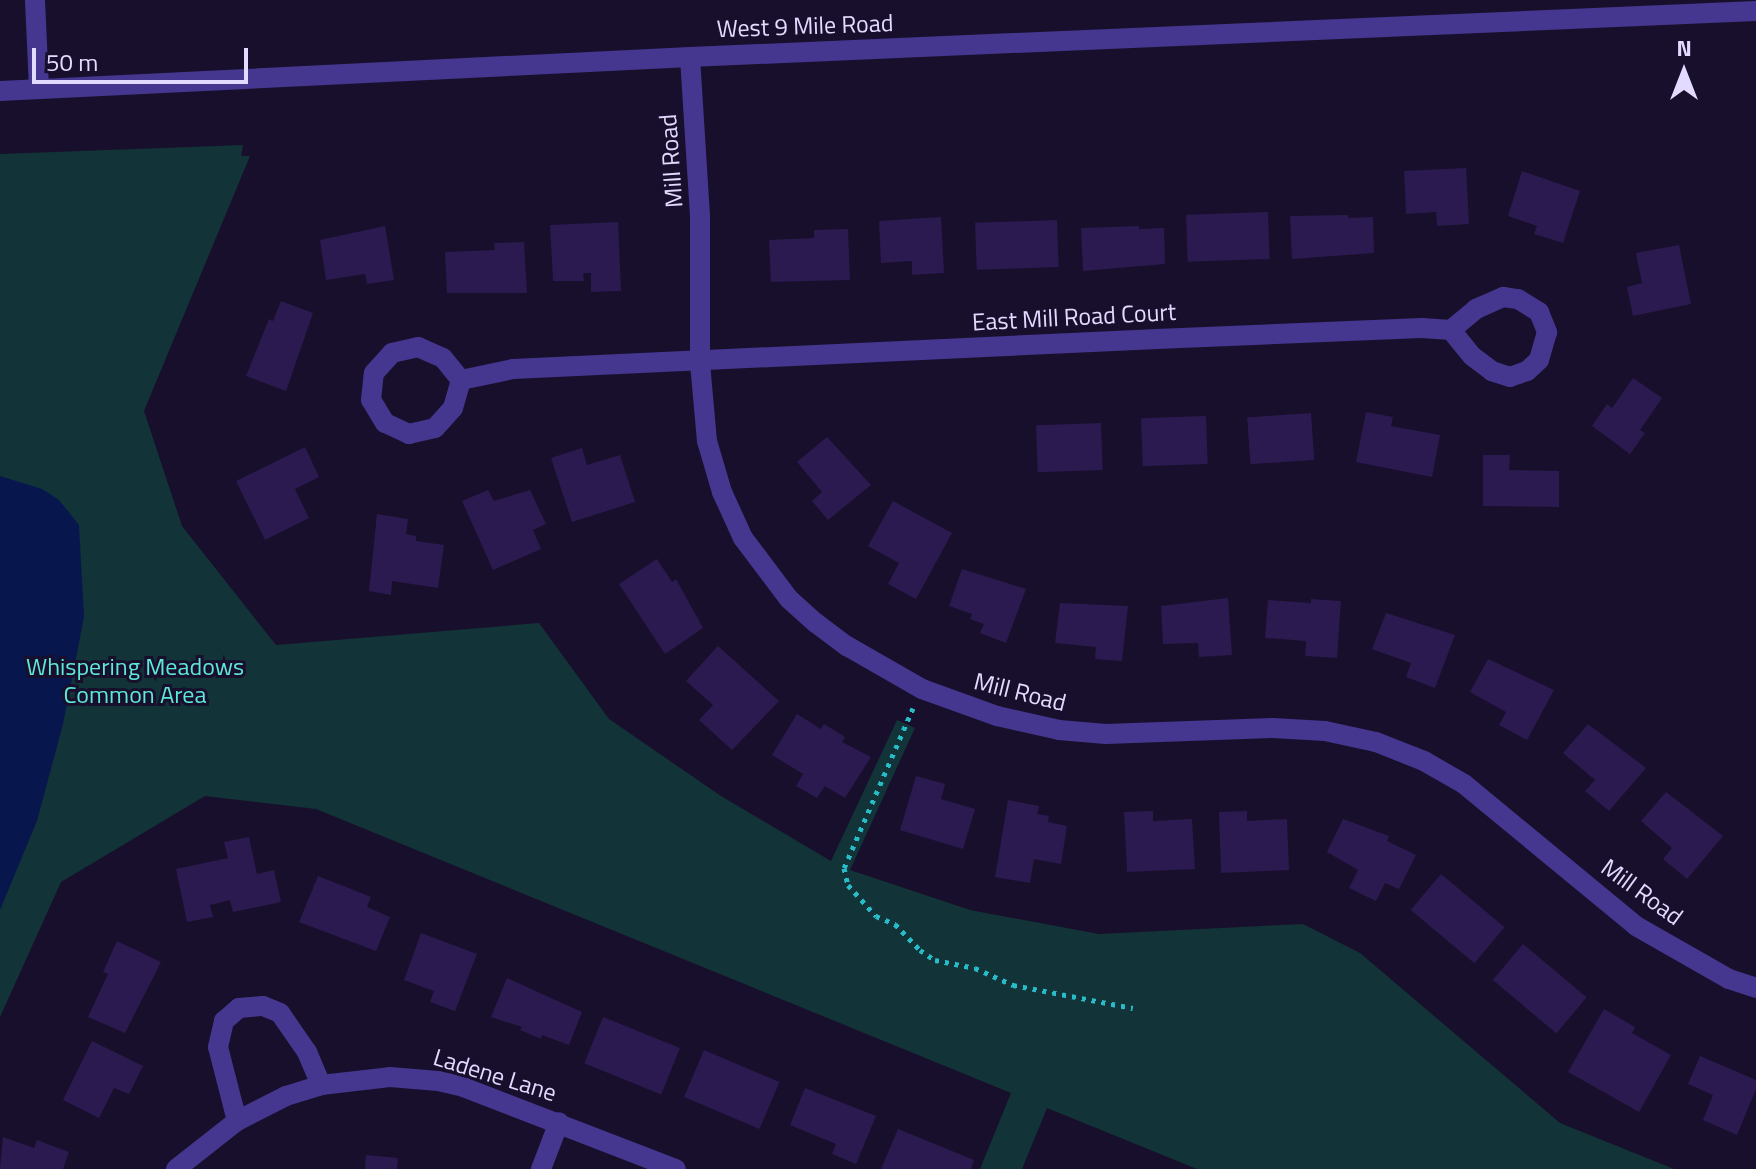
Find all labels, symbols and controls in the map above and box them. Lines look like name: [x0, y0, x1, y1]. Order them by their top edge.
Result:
street label: West 9 Mile Road: [716, 9, 894, 43]
text: N: [1676, 31, 1692, 65]
scale bar: [36, 32, 252, 82]
north arrow: [1644, 32, 1724, 112]
text: 50 m: [46, 44, 98, 80]
street label: Mill Road: [653, 113, 689, 209]
street label: East Mill Road Court: [971, 297, 1177, 337]
park label: Whispering Meadows Common Area: [26, 653, 244, 709]
street label: Mill Road: [971, 667, 1069, 717]
street label: Mill Road: [1596, 853, 1688, 931]
street label: Ladene Lane: [430, 1043, 560, 1107]

